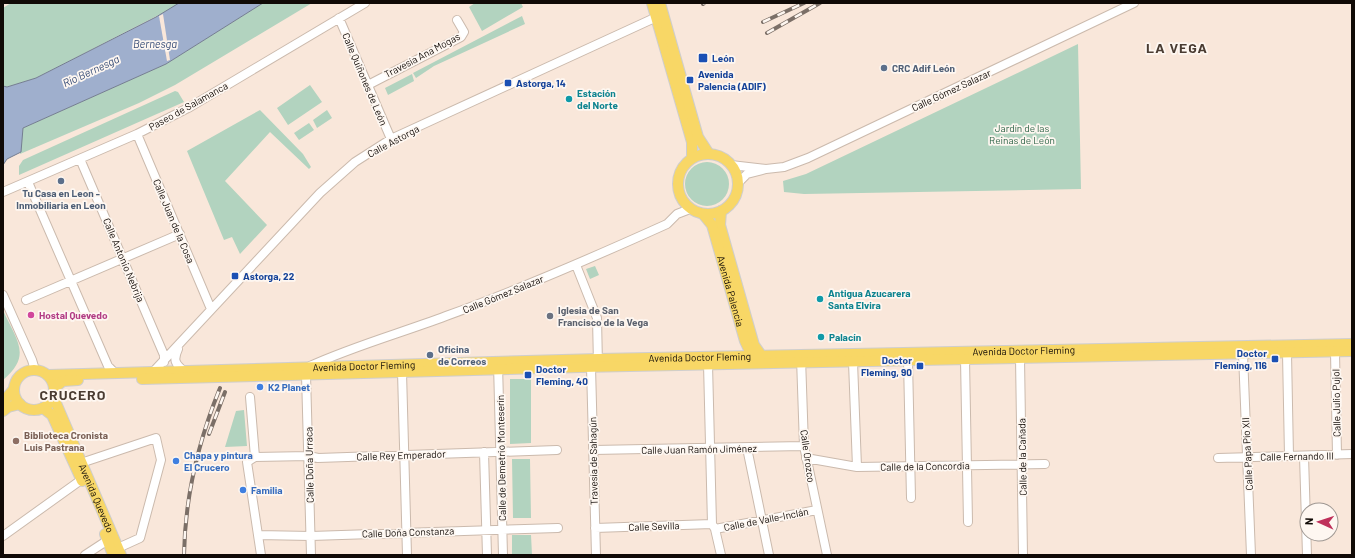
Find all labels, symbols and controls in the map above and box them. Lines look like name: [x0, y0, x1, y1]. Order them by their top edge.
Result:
street label: Travesía Ana Mogas: [382, 30, 462, 80]
street label: Calle Quiñones de León: [340, 31, 390, 127]
water label: Bernesga: [133, 37, 177, 50]
district label: LA VEGA: [1146, 39, 1208, 56]
water label: Río Bernesga: [60, 52, 121, 89]
marker: León: [697, 52, 709, 64]
place label: León: [712, 52, 734, 64]
place label: CRC Adif León: [892, 62, 955, 74]
marker: CRC Adif León: [879, 63, 889, 73]
street label: Calle Gómez Salazar: [909, 66, 993, 114]
place label: Avenida Palencia (ADIF): [698, 68, 766, 92]
marker: Avenida Palencia (ADIF): [685, 75, 695, 85]
place label: Astorga, 14: [516, 77, 566, 89]
marker: Astorga, 14: [503, 78, 513, 88]
street label: Paseo de Salamanca: [146, 79, 230, 133]
place label: Estación del Norte: [577, 87, 618, 111]
marker: Estación del Norte: [564, 94, 574, 104]
street label: Calle Astorga: [365, 122, 421, 160]
park label: Jardín de las Reinas de León: [989, 122, 1055, 146]
marker: Tu Casa en Leon - Inmobiliaria en Leon: [56, 176, 66, 186]
street label: Calle Juan de la Cosa: [151, 177, 197, 265]
place label: Tu Casa en Leon - Inmobiliaria en Leon: [16, 187, 106, 211]
street label: Calle Antonio Nebrija: [101, 216, 147, 304]
street label: Avenida Palencia: [715, 254, 747, 328]
place label: Astorga, 22: [243, 270, 295, 282]
marker: Astorga, 22: [230, 271, 240, 281]
street label: Calle Gómez Salazar: [461, 272, 545, 316]
place label: Antigua Azucarera Santa Elvira: [828, 287, 910, 311]
marker: Antigua Azucarera Santa Elvira: [815, 294, 825, 304]
place label: Iglesia de San Francisco de la Vega: [558, 304, 648, 328]
place label: Hostal Quevedo: [39, 309, 108, 321]
marker: Hostal Quevedo: [26, 310, 36, 320]
marker: Iglesia de San Francisco de la Vega: [545, 311, 555, 321]
place label: Palacín: [829, 331, 861, 343]
marker: Palacín: [816, 332, 826, 342]
place label: Oficina de Correos: [438, 343, 486, 367]
street label: Avenida Doctor Fleming: [972, 344, 1075, 358]
place label: Doctor Fleming, 116: [1214, 347, 1268, 371]
marker: Oficina de Correos: [425, 350, 435, 360]
street label: Avenida Doctor Fleming: [648, 350, 751, 364]
place label: Doctor Fleming, 90: [861, 354, 912, 378]
marker: Doctor Fleming, 116: [1270, 354, 1280, 364]
street label: Avenida Doctor Fleming: [312, 358, 415, 373]
marker: Doctor Fleming, 90: [915, 361, 925, 371]
place label: Doctor Fleming, 40: [536, 363, 588, 387]
street label: Calle Julio Pujol: [1329, 369, 1343, 437]
marker: Doctor Fleming, 40: [523, 370, 533, 380]
place label: K2 Planet: [268, 381, 310, 393]
marker: K2 Planet: [255, 382, 265, 392]
district label: CRUCERO: [40, 386, 106, 403]
street label: Calle de Demetrio Monteserín: [494, 395, 508, 521]
street label: Travesía de Sahagún: [586, 417, 600, 505]
street label: Calle Papa Pío XII: [1239, 417, 1255, 491]
street label: Calle de la Cañada: [1015, 418, 1029, 496]
street label: Calle Doña Urraca: [302, 427, 316, 503]
place label: Biblioteca Cronista Luis Pastrana: [24, 429, 108, 453]
street label: Calle Orozco: [798, 429, 818, 483]
marker: Biblioteca Cronista Luis Pastrana: [11, 436, 21, 446]
street label: Calle Juan Ramón Jiménez: [641, 442, 758, 456]
street label: Calle Rey Emperador: [356, 447, 446, 463]
place label: Chapa y pintura El Crucero: [184, 449, 253, 473]
street label: Calle Fernando III: [1260, 449, 1334, 463]
marker: Chapa y pintura El Crucero: [171, 456, 181, 466]
street label: Calle de la Concordia: [880, 459, 970, 473]
street label: Avenida Quevedo: [77, 462, 117, 534]
place label: Familia: [251, 484, 283, 496]
marker: Familia: [238, 485, 248, 495]
north arrow: [1299, 502, 1339, 542]
street label: Calle de Valle-Inclán: [723, 505, 809, 533]
text: N: [1302, 517, 1315, 525]
street label: Calle Sevilla: [628, 519, 680, 533]
street label: Calle Doña Constanza: [362, 524, 454, 540]

